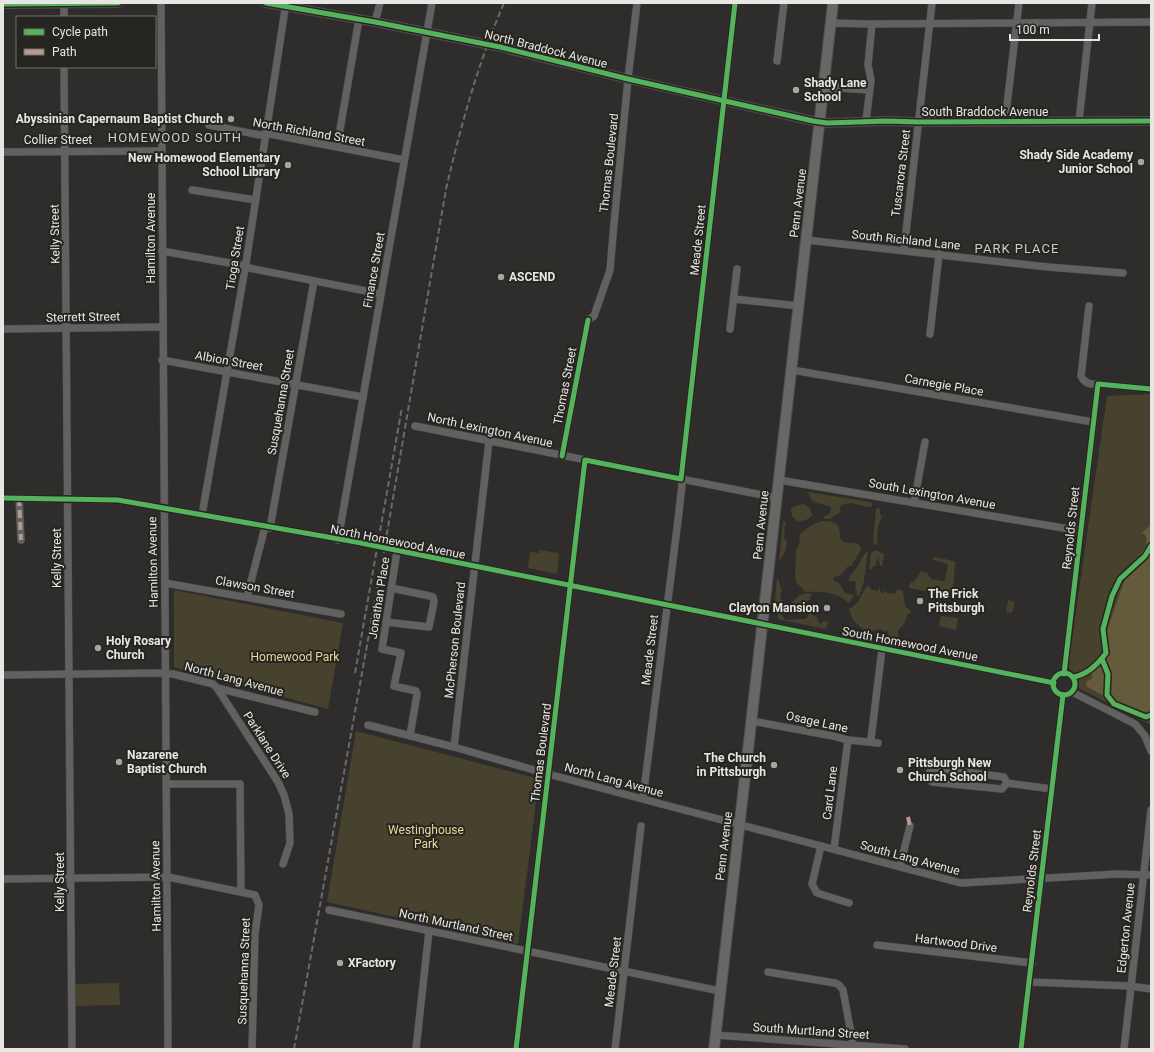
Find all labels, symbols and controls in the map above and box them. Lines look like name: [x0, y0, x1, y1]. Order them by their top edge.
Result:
legend: [16, 16, 156, 68]
scale bar: [1010, 16, 1099, 42]
text: 100 m: [1016, 23, 1050, 37]
text: Cycle path: [52, 25, 108, 39]
street label: North Braddock Avenue: [483, 27, 609, 71]
text: Path: [52, 45, 77, 59]
place label: Shady Lane School: [804, 76, 867, 104]
marker: Shady Lane School: [791, 85, 801, 95]
street label: South Braddock Avenue: [922, 105, 1048, 119]
place label: Abyssinian Capernaum Baptist Church: [16, 112, 223, 126]
street label: Thomas Boulevard: [597, 113, 621, 213]
marker: Abyssinian Capernaum Baptist Church: [226, 114, 236, 124]
street label: North Richland Street: [252, 115, 366, 149]
street label: Tuscarora Street: [889, 128, 913, 218]
district label: HOMEWOOD SOUTH: [108, 130, 242, 145]
street label: Collier Street: [24, 133, 92, 147]
place label: Shady Side Academy Junior School: [1019, 148, 1134, 176]
place label: New Homewood Elementary School Library: [128, 151, 281, 179]
marker: Shady Side Academy Junior School: [1136, 157, 1146, 167]
marker: New Homewood Elementary School Library: [283, 160, 293, 170]
street label: Penn Avenue: [787, 168, 809, 238]
street label: Hamilton Avenue: [144, 193, 158, 283]
street label: Kelly Street: [47, 204, 63, 264]
street label: Meade Street: [687, 204, 709, 276]
street label: Tioga Street: [223, 225, 247, 291]
street label: South Richland Lane: [851, 227, 961, 253]
street label: Finance Street: [360, 231, 388, 309]
district label: PARK PLACE: [975, 241, 1059, 256]
place label: ASCEND: [509, 270, 556, 284]
marker: ASCEND: [496, 272, 506, 282]
street label: Sterrett Street: [46, 309, 120, 325]
street label: Thomas Street: [551, 346, 579, 426]
street label: Albion Street: [194, 348, 264, 374]
street label: Susquehanna Street: [265, 348, 297, 456]
street label: Carnegie Place: [903, 371, 985, 399]
street label: North Lexington Avenue: [426, 410, 554, 450]
street label: South Lexington Avenue: [867, 476, 997, 512]
street label: Reynolds Street: [1060, 486, 1082, 570]
street label: Penn Avenue: [750, 490, 772, 560]
street label: Hamilton Avenue: [145, 516, 161, 608]
street label: North Homewood Avenue: [329, 522, 467, 562]
street label: Kelly Street: [50, 528, 64, 588]
street label: Jonathan Place: [366, 556, 392, 640]
street label: Clawson Street: [214, 573, 296, 601]
street label: McPherson Boulevard: [442, 581, 468, 699]
place label: The Frick Pittsburgh: [928, 587, 985, 615]
marker: The Frick Pittsburgh: [915, 596, 925, 606]
place label: Clayton Mansion: [729, 601, 819, 615]
marker: Clayton Mansion: [822, 603, 832, 613]
street label: Meade Street: [639, 614, 661, 686]
street label: South Homewood Avenue: [841, 624, 979, 664]
place label: Holy Rosary Church: [106, 634, 172, 662]
marker: Holy Rosary Church: [93, 643, 103, 653]
park label: Homewood Park: [251, 650, 340, 664]
street label: North Lang Avenue: [183, 659, 285, 699]
street label: Thomas Boulevard: [528, 703, 554, 803]
street label: Parklane Drive: [240, 709, 294, 781]
street label: Osage Lane: [785, 709, 849, 735]
place label: Nazarene Baptist Church: [127, 748, 207, 776]
place label: The Church in Pittsburgh: [697, 751, 766, 779]
place label: Pittsburgh New Church School: [908, 756, 991, 784]
marker: Nazarene Baptist Church: [114, 757, 124, 767]
street label: North Lang Avenue: [563, 760, 665, 800]
marker: The Church in Pittsburgh: [769, 760, 779, 770]
street label: Card Lane: [820, 765, 840, 821]
marker: Pittsburgh New Church School: [895, 765, 905, 775]
street label: Penn Avenue: [713, 811, 735, 881]
park label: Westinghouse Park: [388, 823, 464, 851]
street label: Reynolds Street: [1020, 829, 1044, 913]
street label: South Lang Avenue: [859, 838, 961, 878]
street label: Hamilton Avenue: [148, 840, 164, 932]
street label: Kelly Street: [53, 852, 67, 912]
street label: Edgerton Avenue: [1114, 882, 1138, 974]
street label: North Murtland Street: [398, 906, 514, 944]
street label: Susquehanna Street: [235, 917, 253, 1025]
street label: Hartwood Drive: [914, 931, 998, 955]
street label: Meade Street: [602, 936, 624, 1008]
place label: XFactory: [348, 956, 397, 970]
marker: XFactory: [335, 958, 345, 968]
street label: South Murtland Street: [752, 1020, 870, 1042]

